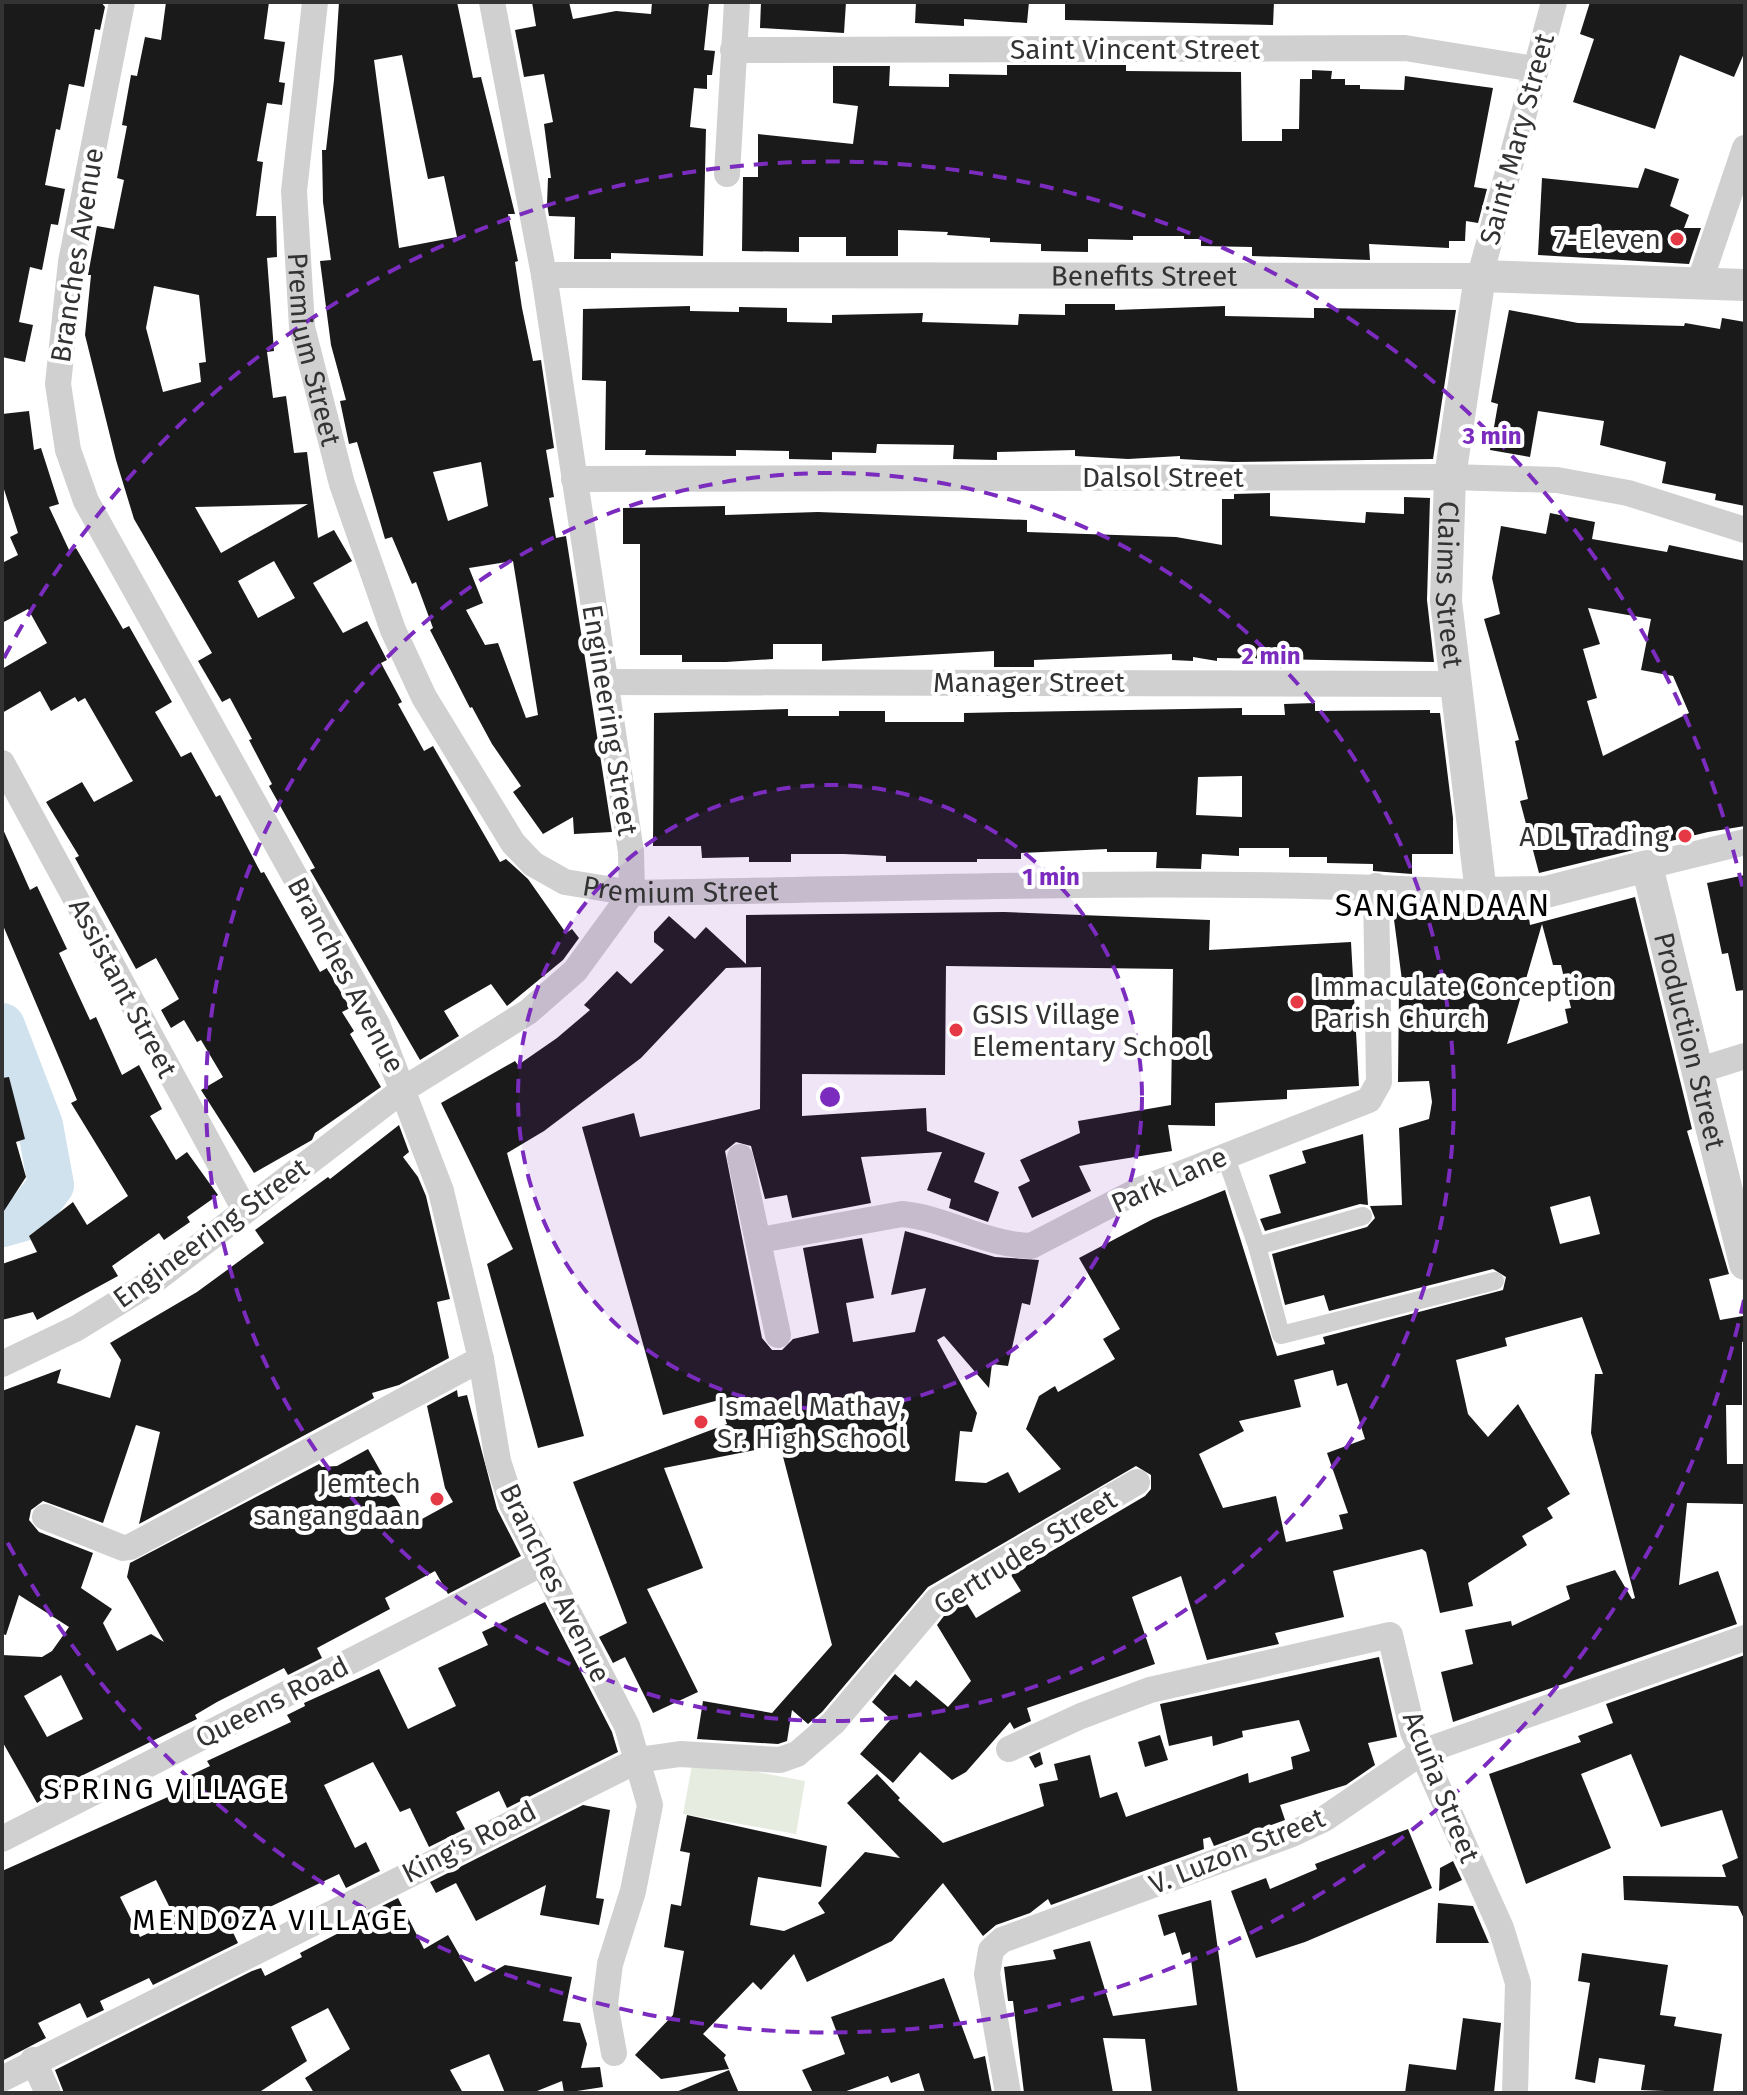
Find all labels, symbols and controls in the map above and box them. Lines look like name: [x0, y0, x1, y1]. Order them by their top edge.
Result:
street label: Saint Mary Street: [1473, 29, 1561, 248]
street label: Saint Vincent Street: [1010, 33, 1261, 66]
street label: Branches Avenue: [44, 145, 110, 365]
place label: 7-Eleven: [1554, 223, 1661, 256]
marker: 7-Eleven: [1668, 230, 1686, 248]
street label: Premium Street: [281, 251, 348, 450]
street label: Benefits Street: [1051, 259, 1238, 292]
text: 3 min: [1461, 422, 1522, 450]
street label: Dalsol Street: [1082, 461, 1245, 494]
street label: Claims Street: [1429, 501, 1470, 670]
street label: Engineering Street: [575, 602, 645, 839]
text: 2 min: [1242, 642, 1301, 670]
street label: Manager Street: [933, 666, 1126, 699]
place label: ADL Trading: [1519, 820, 1669, 853]
marker: ADL Trading: [1676, 827, 1694, 845]
text: 1 min: [1022, 863, 1080, 891]
street label: Premium Street: [580, 869, 780, 910]
street label: Branches Avenue: [280, 871, 412, 1079]
district label: SANGANDAAN: [1335, 886, 1551, 924]
street label: Assistant Street: [62, 893, 184, 1084]
street label: Production Street: [1647, 929, 1733, 1154]
place label: Immaculate Conception Parish Church: [1313, 970, 1613, 1035]
marker: Immaculate Conception Parish Church: [1288, 993, 1306, 1011]
place label: GSIS Village Elementary School: [972, 998, 1209, 1063]
marker: GSIS Village Elementary School: [947, 1021, 965, 1039]
centre of rings: [816, 1083, 844, 1111]
street label: Park Lane: [1106, 1140, 1232, 1220]
street label: Engineering Street: [107, 1150, 316, 1315]
place label: Ismael Mathay, Sr. High School: [717, 1390, 906, 1455]
marker: Ismael Mathay, Sr. High School: [692, 1413, 710, 1431]
place label: Jemtech sangangdaan: [253, 1467, 421, 1532]
street label: Branches Avenue: [493, 1478, 617, 1688]
street label: Gertrudes Street: [927, 1482, 1123, 1621]
marker: Jemtech sangangdaan: [428, 1490, 446, 1508]
street label: Queens Road: [190, 1649, 354, 1755]
street label: Acuña Street: [1396, 1706, 1487, 1868]
district label: SPRING VILLAGE: [43, 1771, 287, 1807]
street label: King's Road: [396, 1794, 542, 1890]
street label: V. Luzon Street: [1144, 1800, 1330, 1901]
district label: MENDOZA VILLAGE: [132, 1902, 410, 1938]

